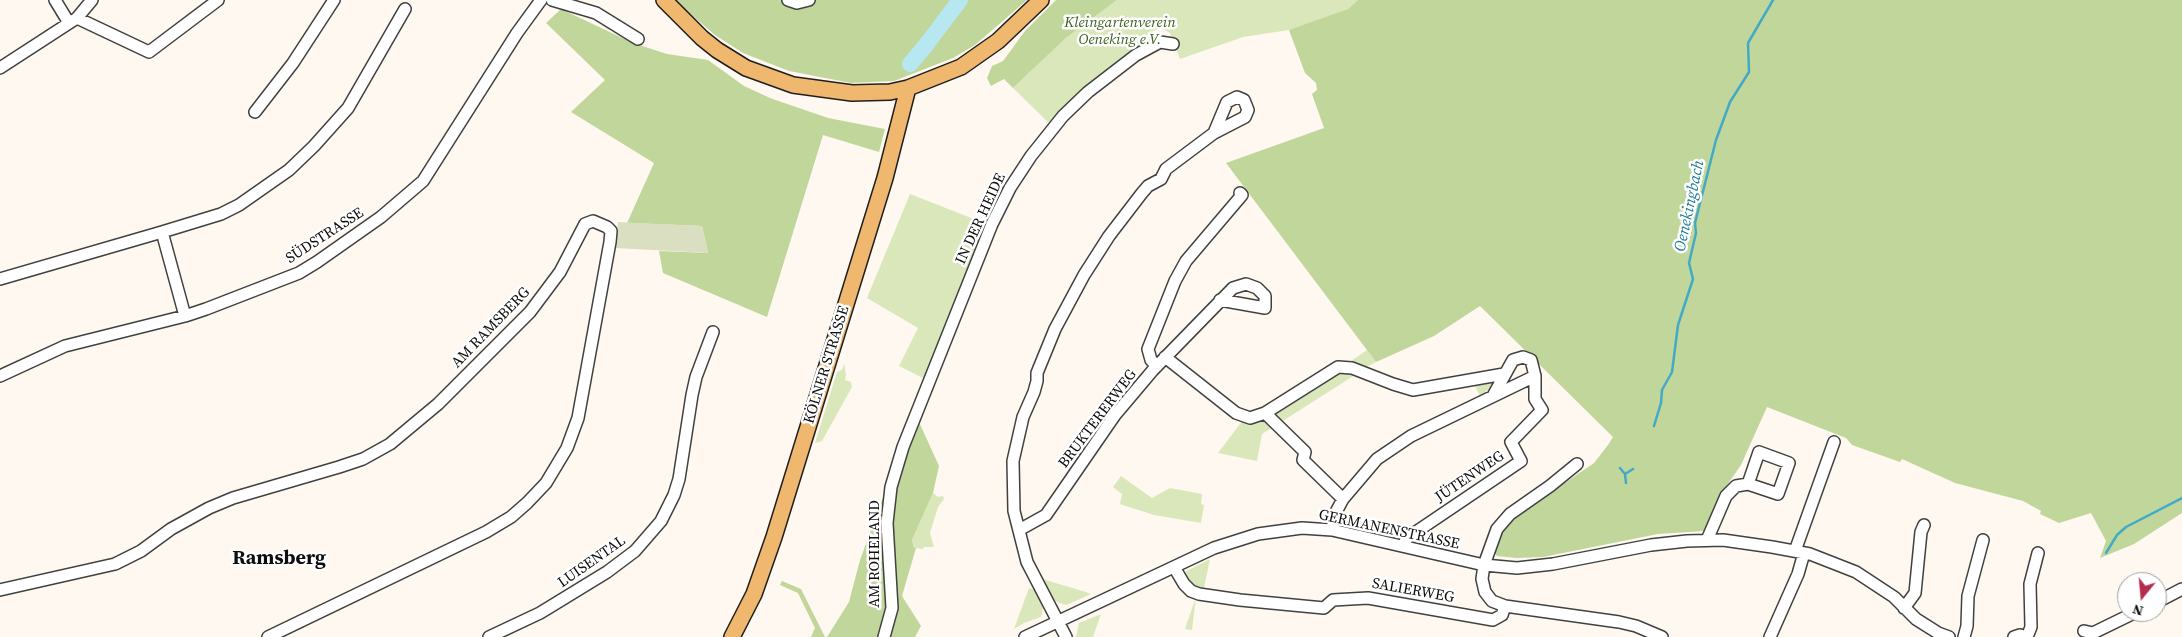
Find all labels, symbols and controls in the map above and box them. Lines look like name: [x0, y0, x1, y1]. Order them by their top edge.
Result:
park label: Kleingartenverein Oeneking e.V.: [1064, 14, 1176, 49]
water label: Oenekingbach: [1671, 159, 1709, 253]
street label: IN DER HEIDE: [952, 171, 1010, 267]
street label: SÜDSTRASSE: [283, 204, 367, 268]
street label: AM RAMSBERG: [448, 284, 534, 372]
street label: KÖLNER STRASSE: [801, 304, 853, 426]
street label: BRUKTERERWEG: [1055, 366, 1141, 472]
street label: JÜTENWEG: [1432, 447, 1508, 507]
street label: AM ROHELAND: [866, 500, 884, 608]
street label: GERMANENSTRASSE: [1317, 506, 1461, 554]
street label: LUISENTAL: [555, 532, 629, 592]
district label: Ramsberg: [232, 547, 326, 571]
north arrow: [2117, 572, 2167, 622]
street label: SALIERWEG: [1370, 575, 1456, 607]
text: N: [2130, 599, 2146, 621]

